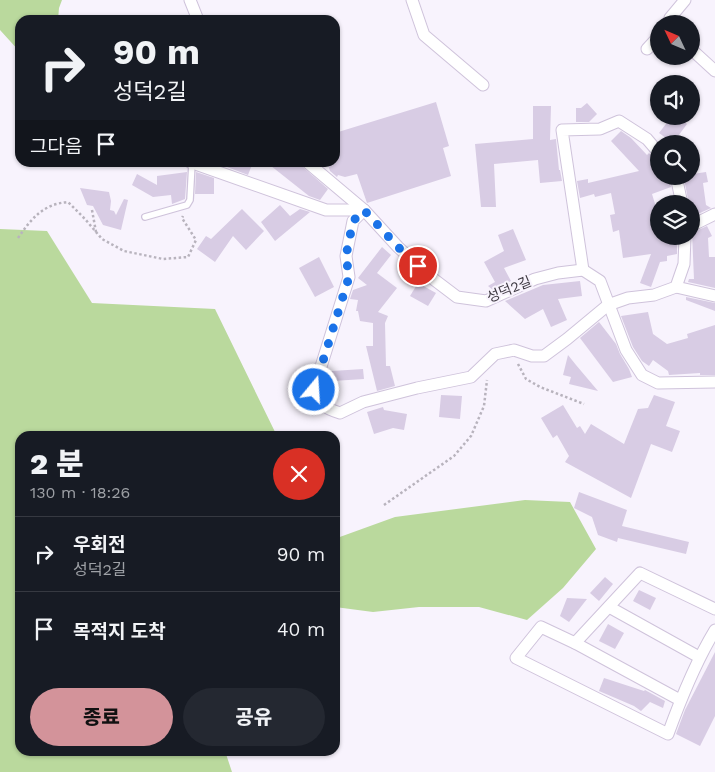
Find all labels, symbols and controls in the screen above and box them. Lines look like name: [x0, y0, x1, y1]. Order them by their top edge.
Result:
north arrow: [650, 15, 700, 65]
map controls: [650, 15, 700, 245]
text: 90 m: [113, 31, 200, 73]
icon: right: [30, 35, 95, 100]
button: sound: [650, 75, 700, 125]
text: 성덕2길: [113, 79, 187, 104]
icon: arrive: [92, 130, 120, 158]
text: 그다음: [30, 135, 82, 158]
button: search: [650, 135, 700, 185]
button: layers: [650, 195, 700, 245]
pin: [397, 245, 439, 287]
icon: arrive: [404, 252, 432, 280]
street label: 성덕2길: [484, 273, 534, 305]
position arrow: [287, 363, 339, 415]
text: 2 분: [30, 446, 84, 481]
button: close: [273, 448, 325, 500]
text: 130 m · 18:26: [30, 483, 130, 502]
text: 우회전: [73, 533, 125, 556]
icon: right: [30, 540, 58, 568]
text: 90 m: [277, 543, 325, 566]
text: 성덕2길: [73, 560, 127, 579]
icon: arrive: [30, 615, 58, 643]
text: 40 m: [277, 618, 325, 641]
text: 목적지 도착: [73, 620, 166, 643]
button: 종료: [30, 688, 173, 746]
button: 공유: [183, 688, 325, 746]

